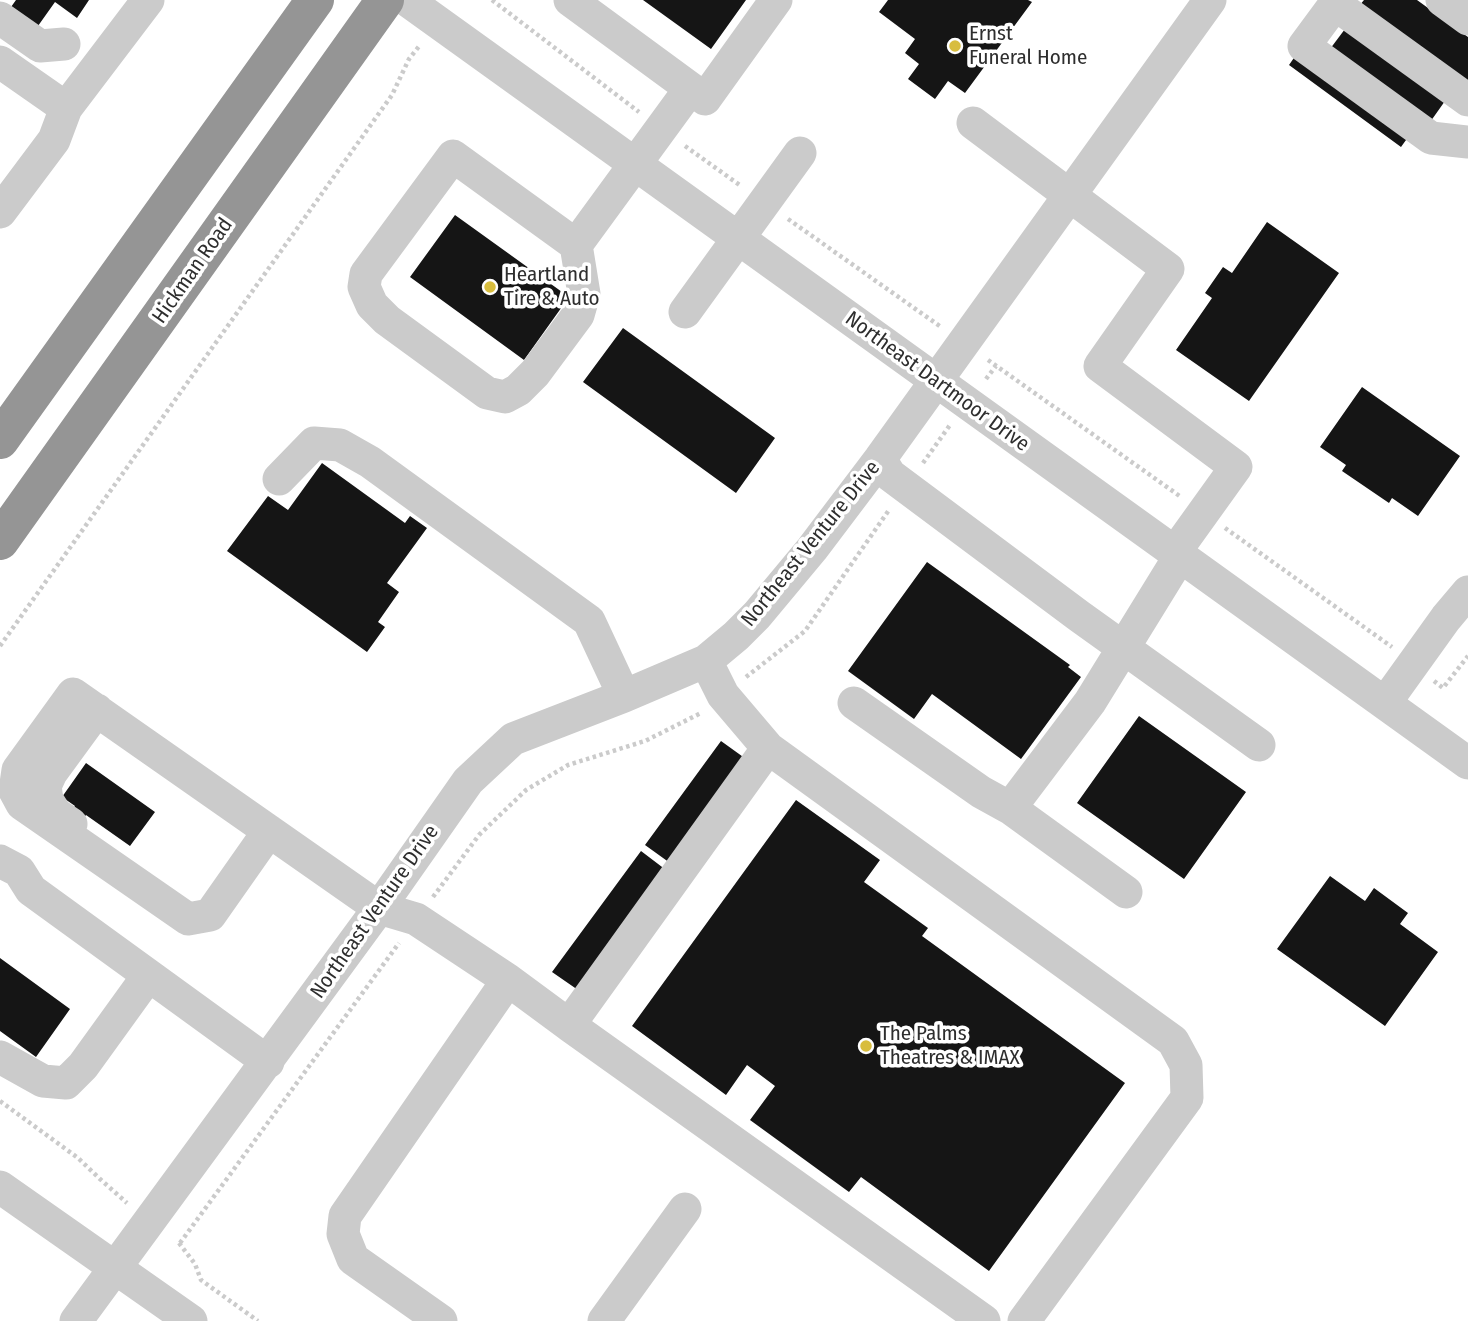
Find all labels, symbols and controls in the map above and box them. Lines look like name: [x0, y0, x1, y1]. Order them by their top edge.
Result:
place label: Ernst Funeral Home: [969, 21, 1087, 71]
marker: Ernst Funeral Home: [947, 38, 963, 54]
street label: Hickman Road: [147, 213, 239, 329]
place label: Heartland Tire & Auto: [504, 262, 600, 312]
marker: Heartland Tire & Auto: [482, 279, 498, 295]
street label: Northeast Dartmoor Drive: [840, 307, 1034, 457]
street label: Northeast Venture Drive: [736, 456, 886, 632]
street label: Northeast Venture Drive: [306, 820, 444, 1004]
place label: The Palms Theatres & IMAX: [880, 1021, 1020, 1071]
marker: The Palms Theatres & IMAX: [858, 1038, 874, 1054]

